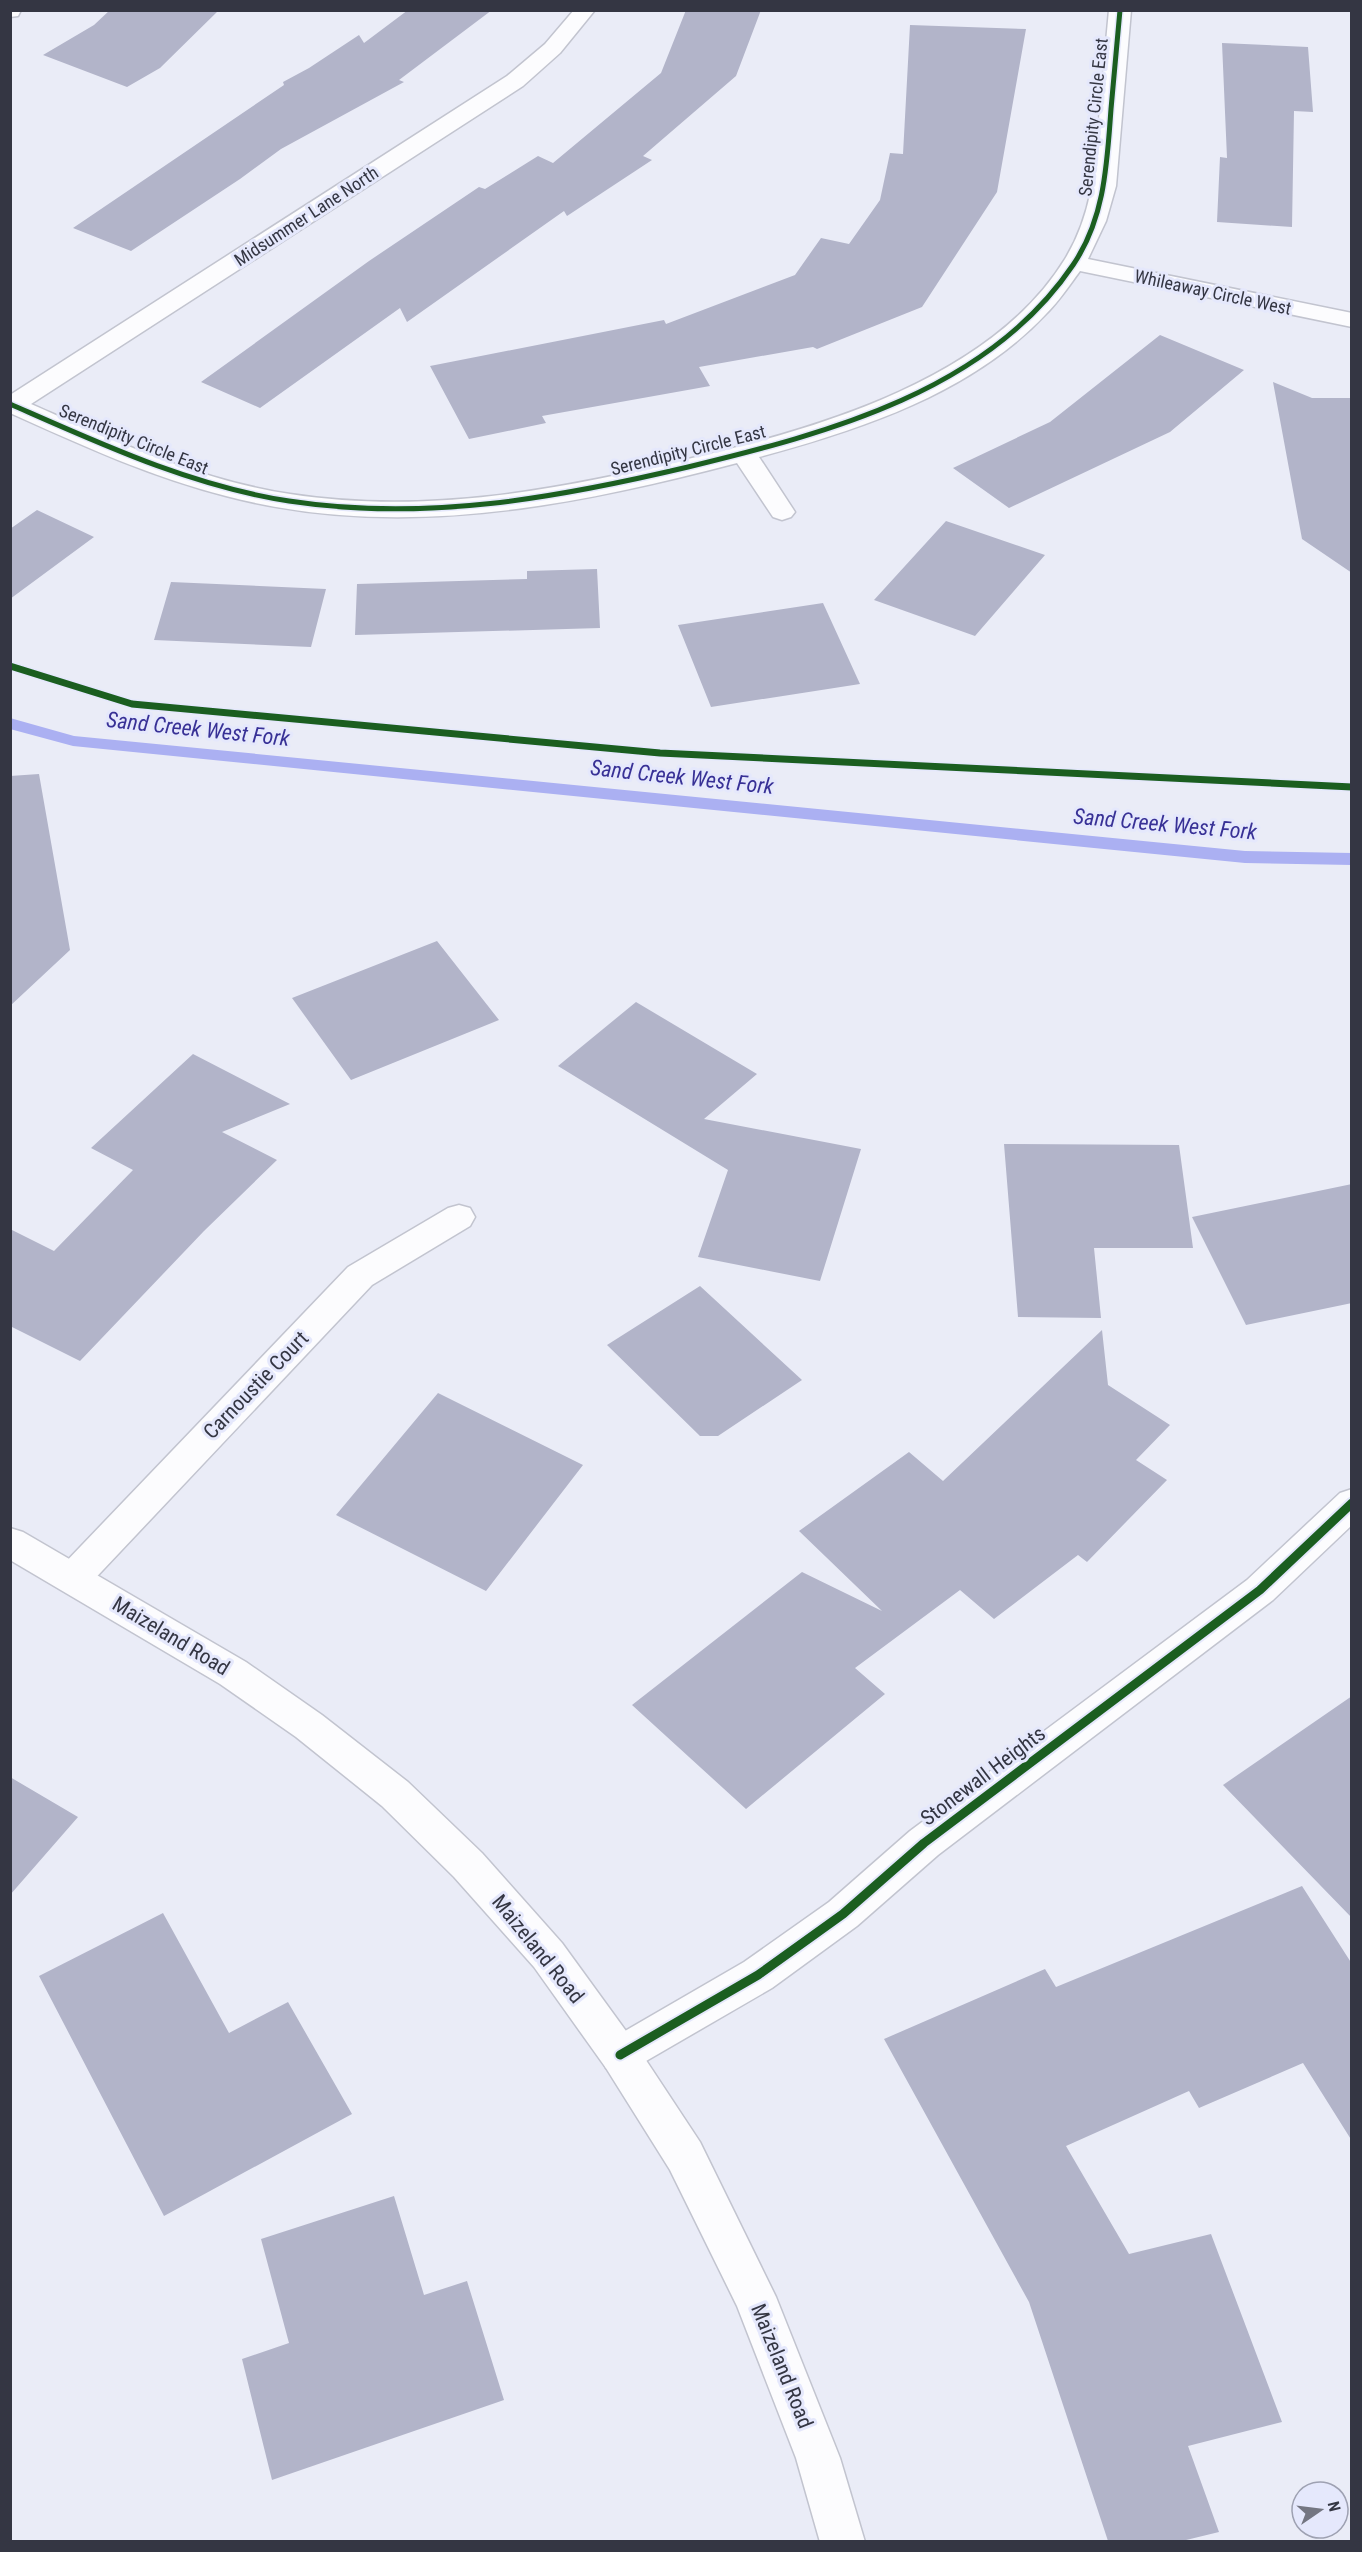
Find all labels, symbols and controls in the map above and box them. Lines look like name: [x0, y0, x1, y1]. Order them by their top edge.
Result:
street label: Serendipity Circle East: [1074, 37, 1112, 197]
street label: Midsummer Lane North: [230, 162, 382, 270]
street label: Whileaway Circle West: [1133, 265, 1293, 319]
street label: Serendipity Circle East: [56, 399, 212, 479]
street label: Serendipity Circle East: [608, 421, 768, 479]
water label: Sand Creek West Fork: [105, 707, 291, 751]
water label: Sand Creek West Fork: [589, 755, 775, 799]
water label: Sand Creek West Fork: [1072, 804, 1258, 845]
street label: Carnoustie Court: [199, 1326, 313, 1444]
street label: Maizeland Road: [108, 1592, 234, 1680]
street label: Stonewall Heights: [916, 1721, 1050, 1831]
street label: Maizeland Road: [487, 1890, 589, 2008]
street label: Maizeland Road: [746, 2300, 818, 2432]
north arrow: [1290, 2480, 1350, 2540]
text: N: [1324, 2499, 1344, 2514]

